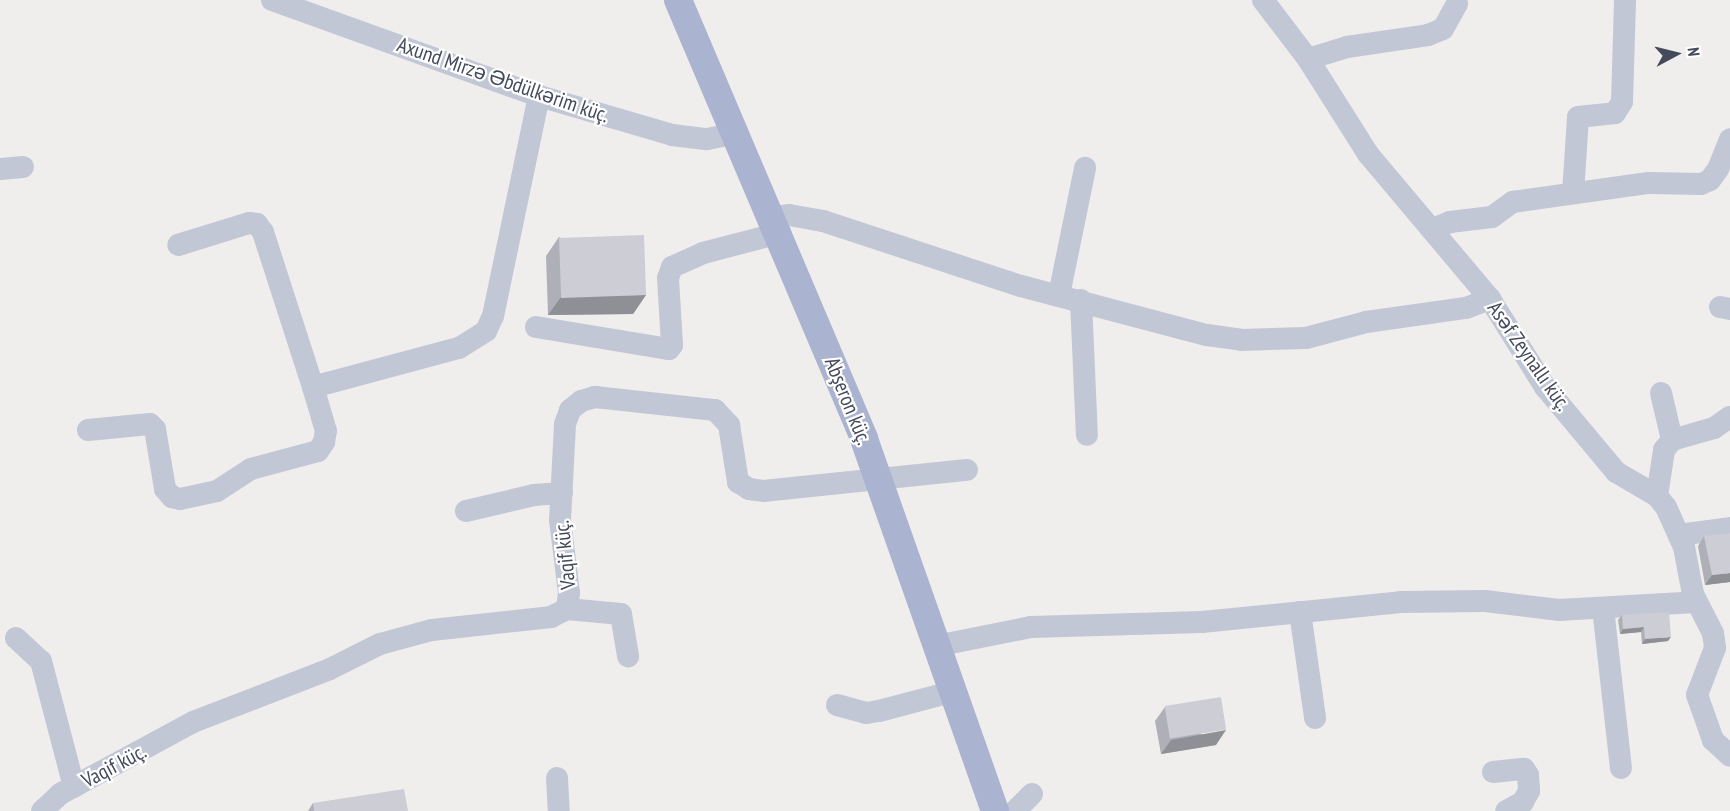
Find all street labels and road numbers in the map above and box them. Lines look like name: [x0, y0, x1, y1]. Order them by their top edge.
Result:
street label: Axund Mirzə Əbdülkərim küç.: [394, 32, 612, 128]
street label: Asəf Zeynallı küç.: [1482, 296, 1576, 416]
street label: Abşeron küç.: [819, 354, 877, 448]
street label: Vaqif küç.: [549, 519, 581, 591]
street label: Vaqif küç.: [78, 739, 150, 793]

